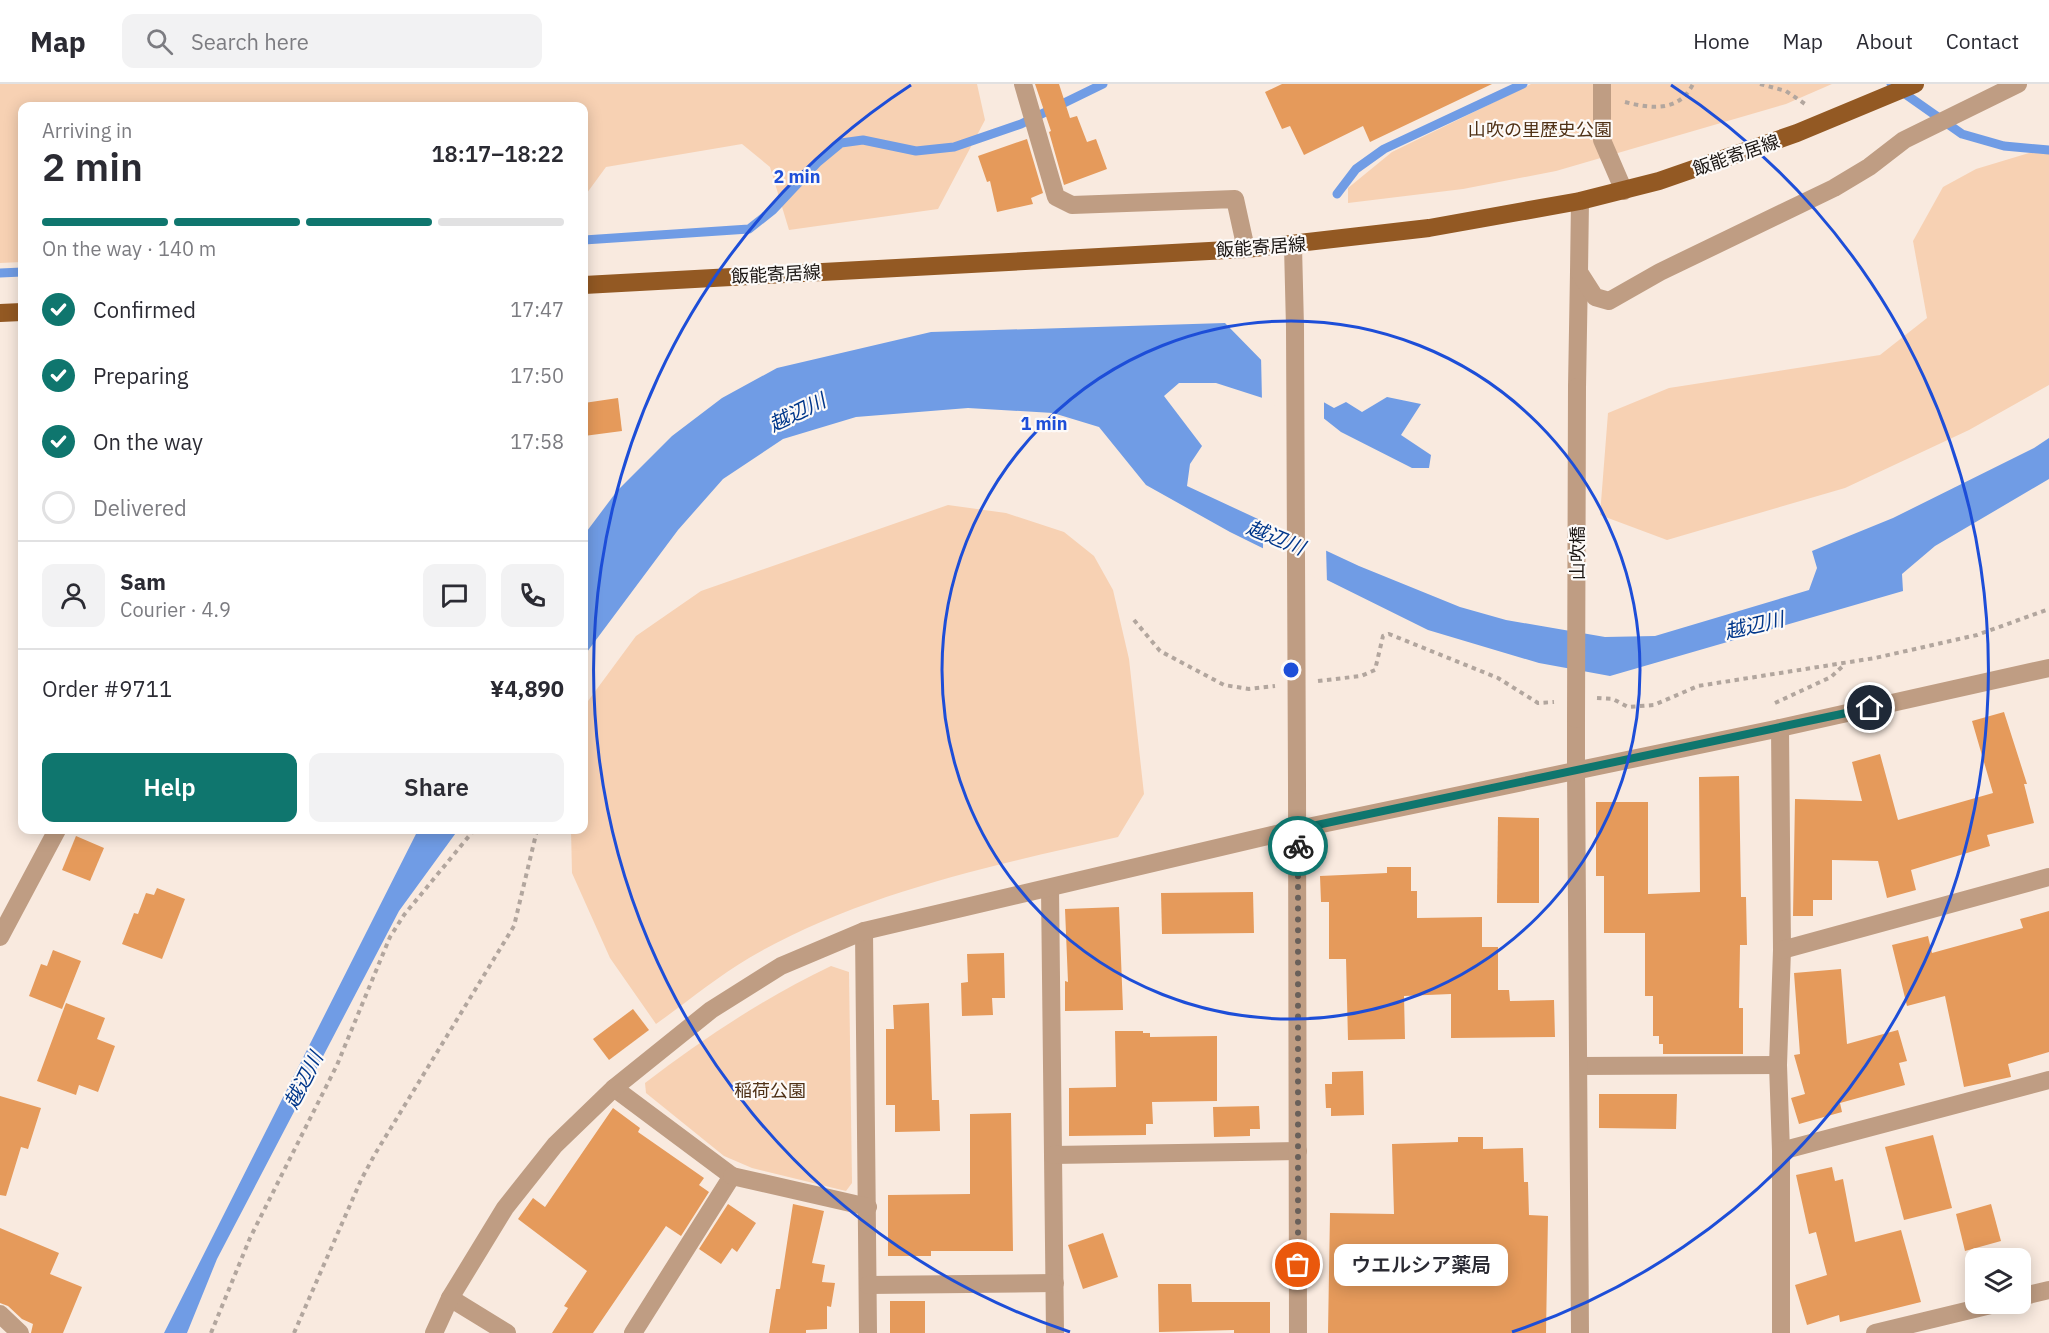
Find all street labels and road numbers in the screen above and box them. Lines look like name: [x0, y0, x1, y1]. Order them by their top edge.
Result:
street label: 飯能寄居線: [1690, 129, 1782, 181]
street label: 飯能寄居線: [1215, 232, 1307, 262]
street label: 飯能寄居線: [730, 260, 822, 288]
street label: 山吹橋: [1566, 526, 1589, 580]

